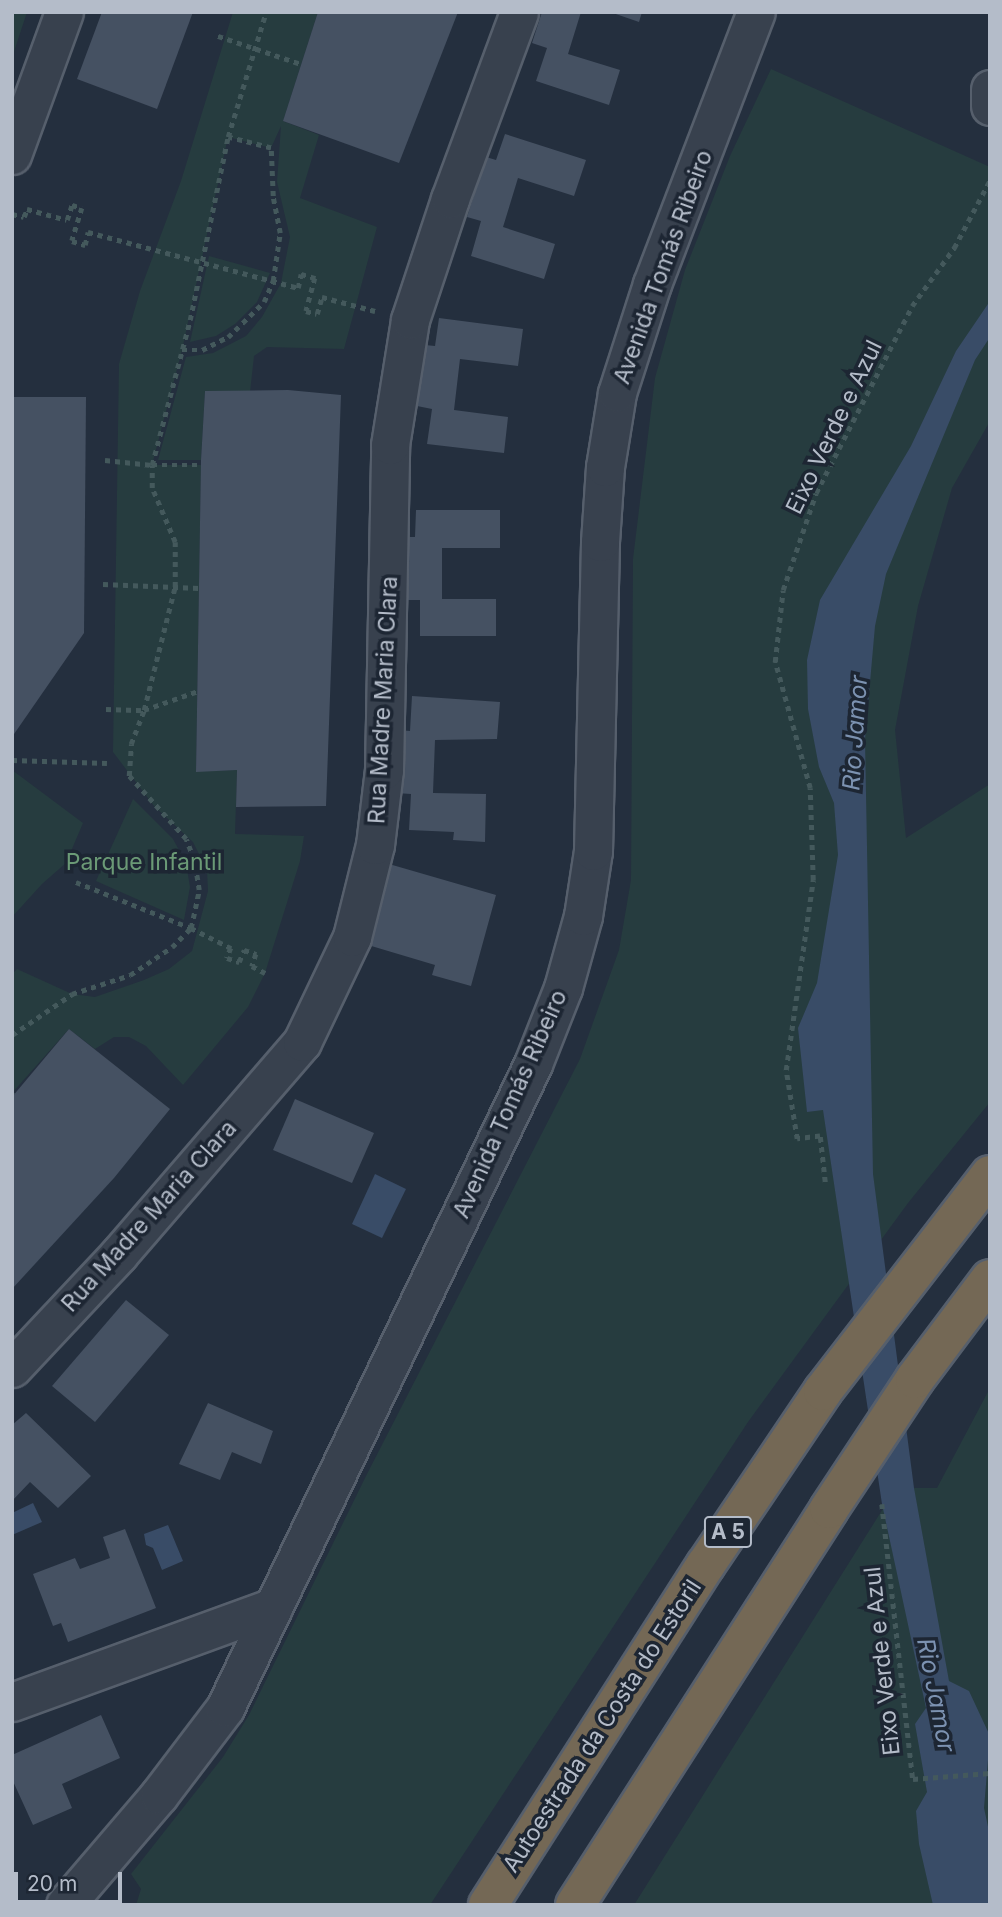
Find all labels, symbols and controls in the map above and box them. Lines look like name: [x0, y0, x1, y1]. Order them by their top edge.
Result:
street label: Avenida Tomás Ribeiro: [608, 146, 718, 388]
street label: Eixo Verde e Azul: [780, 336, 888, 518]
street label: Rua Madre Maria Clara: [363, 575, 403, 825]
water label: Rio Jamor: [837, 674, 873, 792]
park label: Parque Infantil: [66, 848, 222, 876]
street label: Avenida Tomás Ribeiro: [447, 986, 573, 1222]
street label: Rua Madre Maria Clara: [56, 1115, 242, 1317]
road number: A 5: [704, 1514, 752, 1550]
street label: Eixo Verde e Azul: [858, 1565, 906, 1757]
street label: Autoestrada da Costa do Estoril: [497, 1574, 707, 1878]
water label: Rio Jamor: [911, 1636, 961, 1754]
scale bar: [18, 1857, 126, 1901]
text: 20 m: [27, 1871, 77, 1896]

